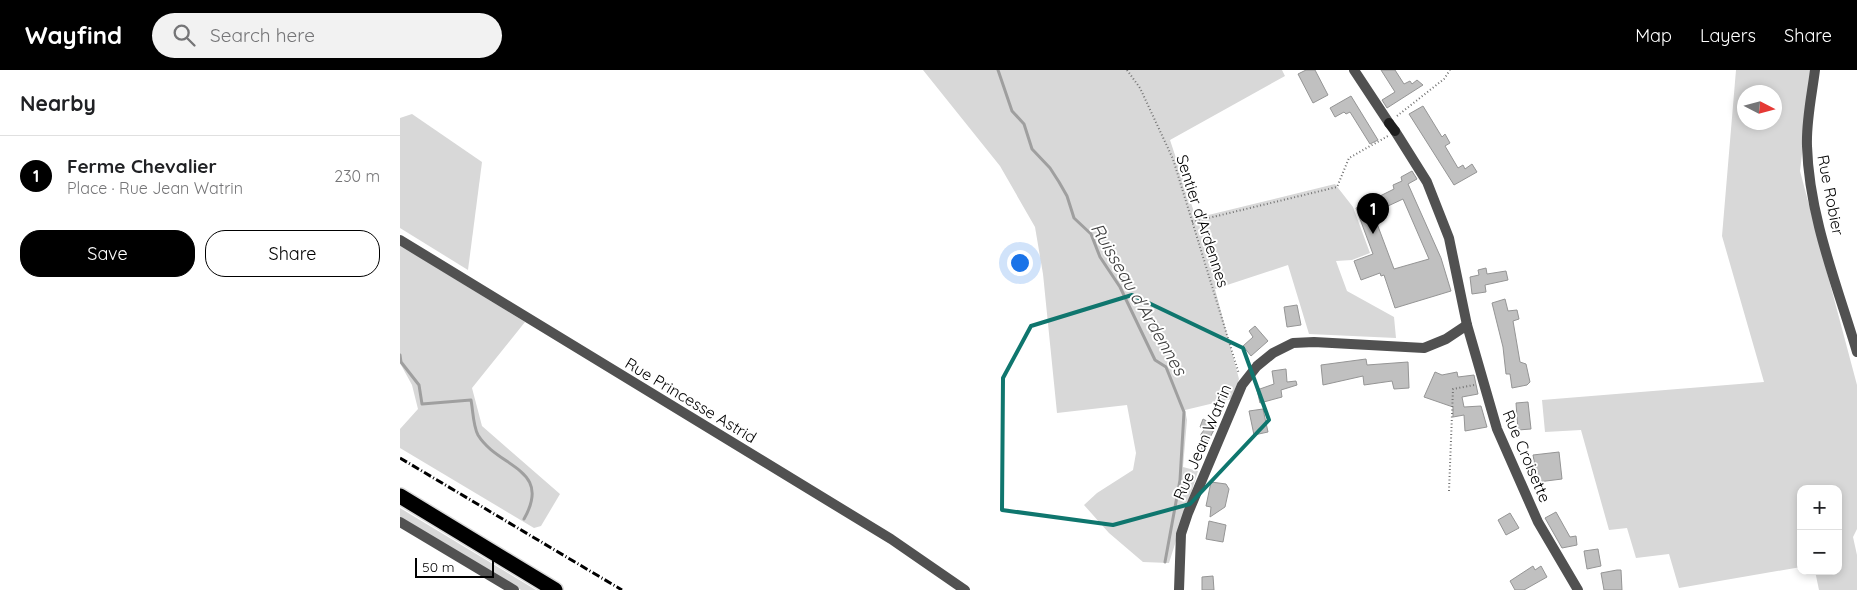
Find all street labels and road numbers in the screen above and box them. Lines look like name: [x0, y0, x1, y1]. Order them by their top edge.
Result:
street label: Sentier d'Ardennes: [1172, 152, 1234, 290]
street label: Rue Robier: [1813, 153, 1849, 237]
street label: Rue Princesse Astrid: [622, 353, 760, 447]
street label: Rue Jean Watrin: [1169, 381, 1235, 503]
street label: Rue Croisette: [1498, 407, 1556, 505]

